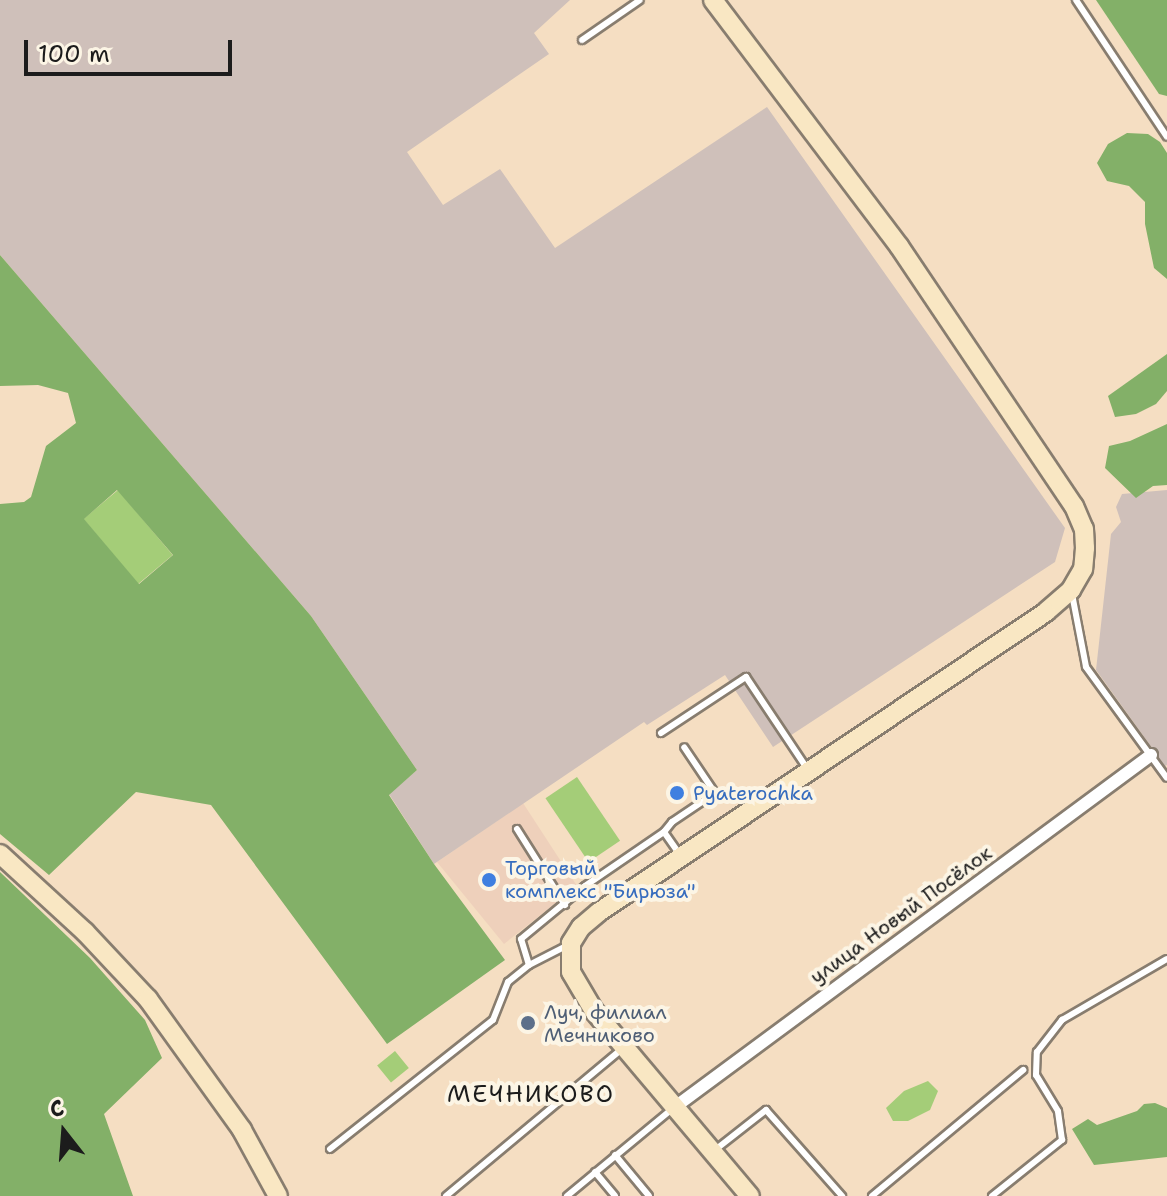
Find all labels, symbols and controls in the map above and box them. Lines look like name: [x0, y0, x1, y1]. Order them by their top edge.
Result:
scale bar: [28, 24, 236, 74]
text: 100 m: [38, 38, 110, 70]
place label: Pyaterochka: [693, 781, 813, 805]
marker: Pyaterochka: [668, 784, 686, 802]
street label: улица Новый Посёлок: [805, 841, 997, 989]
place label: Торговый комплекс "Бирюза": [505, 856, 696, 903]
marker: Торговый комплекс "Бирюза": [480, 871, 498, 889]
place label: Луч, филиал Мечниково: [544, 1000, 667, 1047]
marker: Луч, филиал Мечниково: [519, 1014, 537, 1032]
district label: МЕЧНИКОВО: [447, 1081, 615, 1109]
north arrow: [24, 1092, 104, 1172]
text: С: [46, 1093, 68, 1124]

